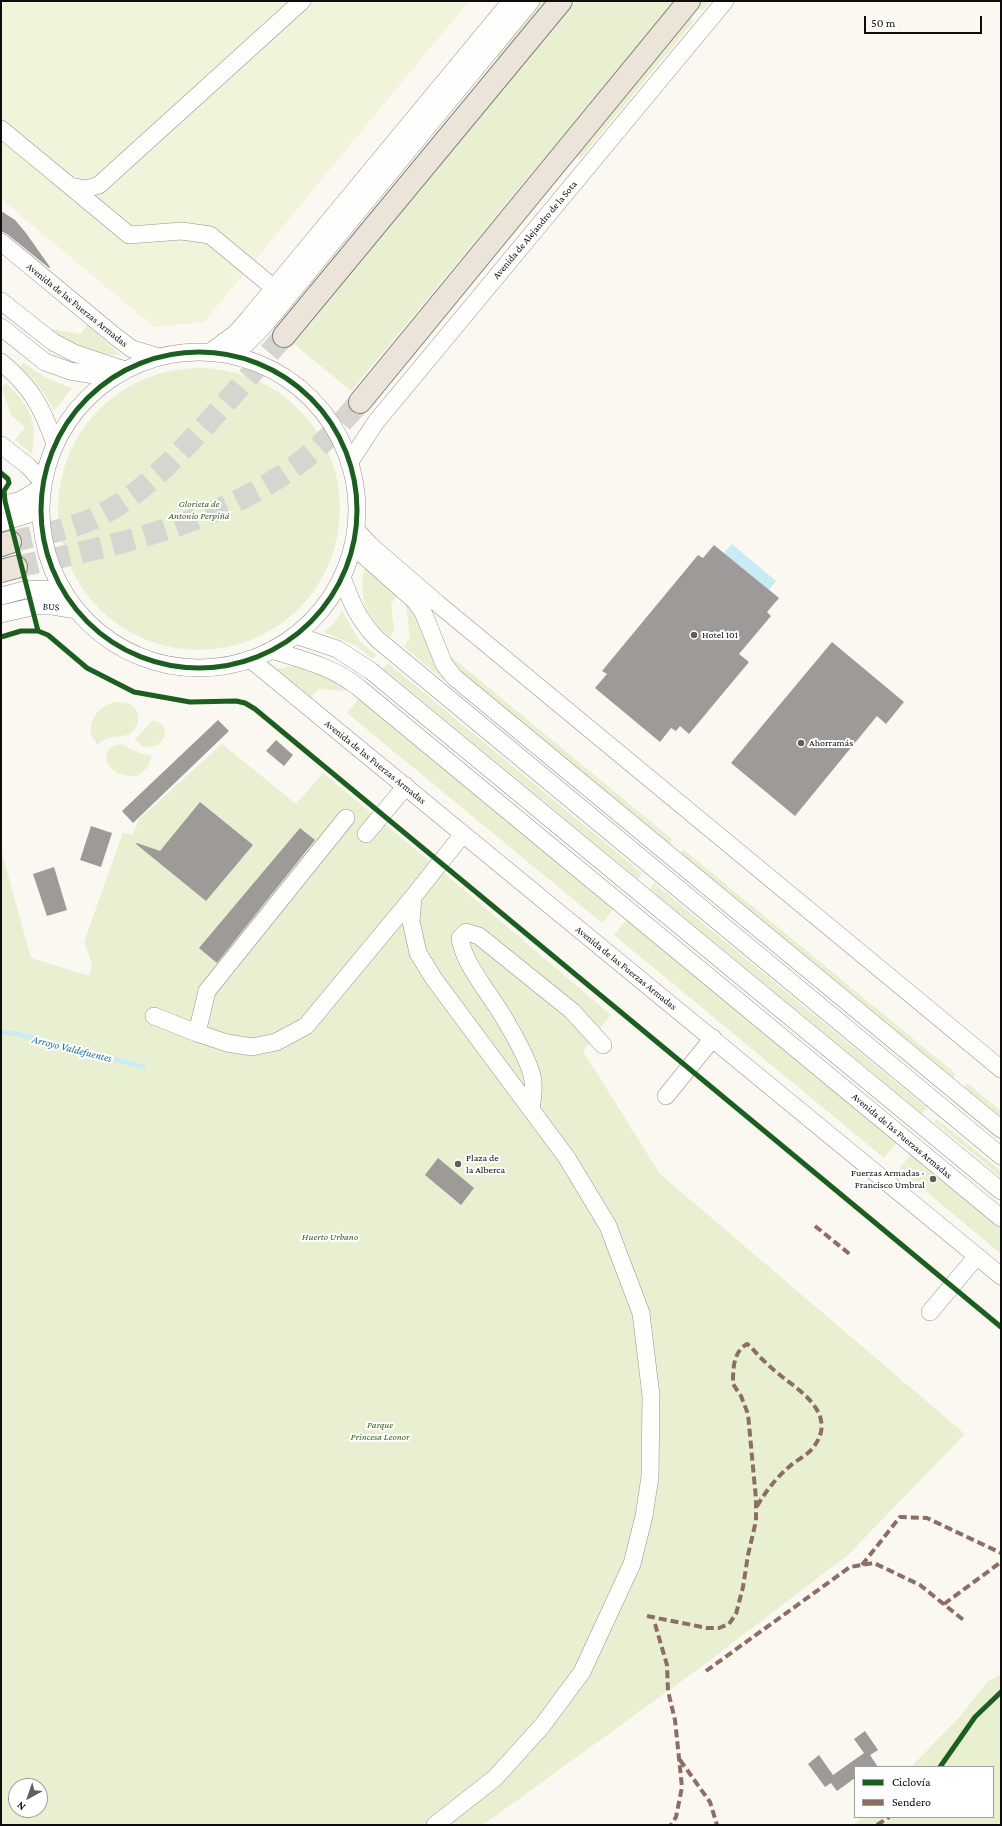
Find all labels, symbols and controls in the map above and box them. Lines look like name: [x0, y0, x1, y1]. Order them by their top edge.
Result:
scale bar: [866, 8, 984, 34]
text: 50 m: [871, 16, 895, 30]
street label: Avenida de Alejandro de la Sota: [490, 178, 580, 282]
street label: Avenida de las Fuerzas Armadas: [24, 260, 130, 350]
park label: Glorieta de Antonio Perpiñá: [168, 498, 230, 522]
street label: BUS: [42, 600, 60, 614]
place label: Hotel 101: [702, 629, 738, 641]
marker: Hotel 101: [689, 630, 699, 640]
street label: Avenida de las Fuerzas Armadas: [322, 717, 428, 807]
place label: Ahorramás: [809, 737, 853, 749]
marker: Ahorramás: [796, 738, 806, 748]
street label: Avenida de las Fuerzas Armadas: [573, 923, 679, 1013]
water label: Arroyo Valdefuentes: [31, 1033, 113, 1065]
street label: Avenida de las Fuerzas Armadas: [849, 1091, 955, 1181]
place label: Plaza de la Alberca: [466, 1152, 505, 1176]
marker: Plaza de la Alberca: [453, 1159, 463, 1169]
place label: Fuerzas Armadas - Francisco Umbral: [851, 1167, 925, 1190]
marker: Fuerzas Armadas - Francisco Umbral: [928, 1174, 938, 1184]
park label: Huerto Urbano: [302, 1231, 358, 1243]
park label: Parque Princesa Leonor: [350, 1419, 410, 1442]
legend: [854, 1766, 994, 1818]
text: Ciclovía: [892, 1775, 930, 1789]
north arrow: [8, 1778, 48, 1818]
text: Sendero: [892, 1795, 931, 1809]
text: N: [14, 1799, 28, 1813]

